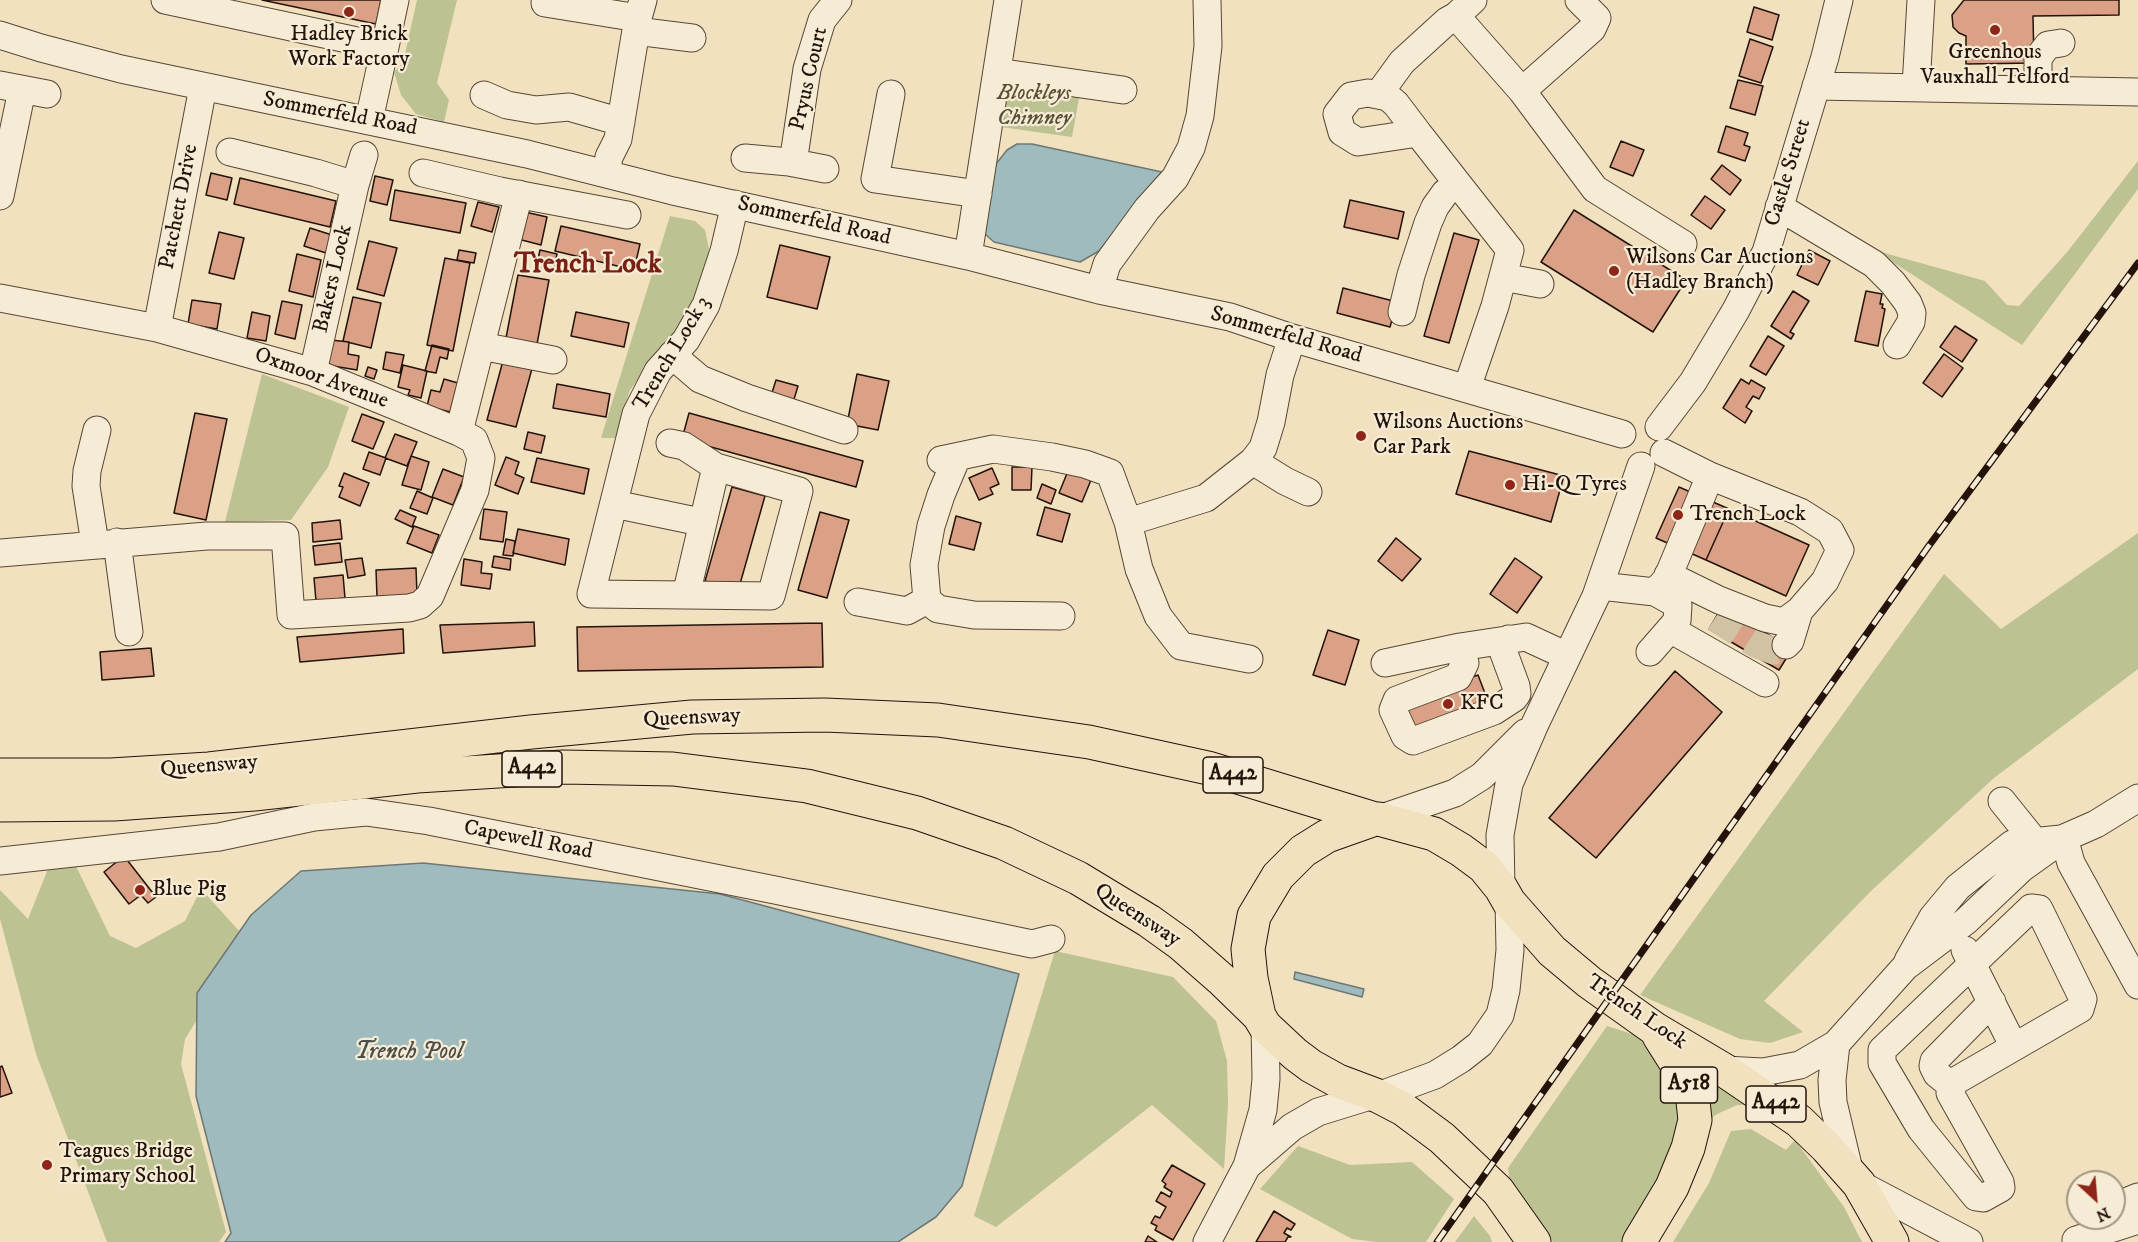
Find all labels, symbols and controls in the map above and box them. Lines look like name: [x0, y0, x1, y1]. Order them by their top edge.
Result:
marker: Hadley Brick Work Factory: [342, 5, 356, 19]
place label: Hadley Brick Work Factory: [288, 22, 410, 74]
marker: Greenhous Vauxhall Telford: [1988, 23, 2002, 37]
street label: Pryus Court: [785, 25, 835, 133]
place label: Greenhous Vauxhall Telford: [1921, 40, 2069, 92]
park label: Blockleys Chimney: [997, 81, 1071, 132]
street label: Sommerfeld Road: [261, 87, 419, 143]
street label: Castle Street: [1760, 116, 1818, 230]
street label: Patchett Drive: [155, 142, 205, 272]
street label: Sommerfeld Road: [735, 192, 893, 252]
street label: Bakers Lock: [309, 222, 359, 336]
place label: Wilsons Car Auctions (Hadley Branch): [1626, 245, 1813, 296]
district label: Trench Lock: [514, 249, 662, 283]
marker: Wilsons Car Auctions (Hadley Branch): [1607, 264, 1621, 278]
street label: Trench Lock 3: [629, 292, 717, 416]
street label: Sommerfeld Road: [1207, 302, 1365, 370]
street label: Oxmoor Avenue: [250, 343, 392, 415]
place label: Wilsons Auctions Car Park: [1373, 410, 1523, 462]
marker: Wilsons Auctions Car Park: [1354, 429, 1368, 443]
place label: Hi-Q Tyres: [1522, 472, 1627, 498]
marker: Hi-Q Tyres: [1503, 478, 1517, 492]
place label: Trench Lock: [1690, 502, 1806, 528]
marker: Trench Lock: [1671, 508, 1685, 522]
place label: KFC: [1460, 691, 1504, 717]
marker: KFC: [1441, 697, 1455, 711]
street label: Queensway: [643, 703, 741, 735]
street label: Queensway: [159, 750, 259, 784]
road number: A442: [502, 751, 562, 787]
road number: A442: [1203, 757, 1263, 793]
street label: Capewell Road: [461, 816, 595, 866]
place label: Blue Pig: [152, 877, 226, 903]
street label: Queensway: [1089, 878, 1185, 954]
marker: Blue Pig: [133, 883, 147, 897]
street label: Trench Lock: [1581, 970, 1691, 1056]
water label: Trench Pool: [355, 1039, 463, 1067]
road number: A518: [1660, 1067, 1718, 1103]
road number: A442: [1746, 1086, 1806, 1122]
place label: Teagues Bridge Primary School: [59, 1139, 195, 1190]
marker: Teagues Bridge Primary School: [40, 1158, 54, 1172]
north arrow: [2066, 1170, 2126, 1230]
text: N: [2093, 1203, 2113, 1226]

